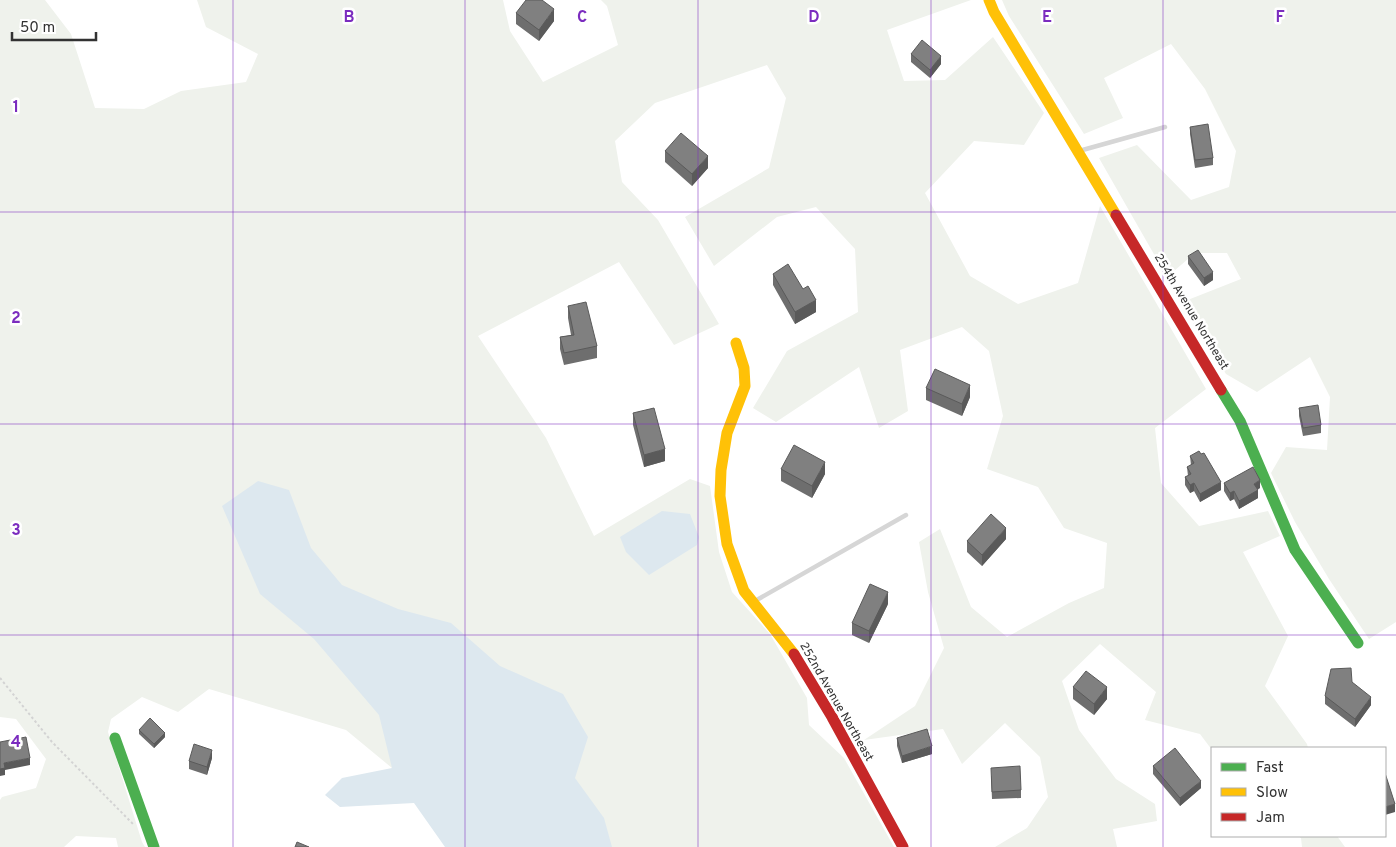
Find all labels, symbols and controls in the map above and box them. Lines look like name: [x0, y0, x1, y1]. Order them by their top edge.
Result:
text: B: [343, 8, 355, 28]
text: C: [577, 8, 587, 28]
text: D: [808, 8, 820, 28]
text: E: [1042, 8, 1052, 28]
text: F: [1275, 8, 1285, 28]
scale bar: [12, 10, 96, 42]
text: 50 m: [20, 19, 55, 38]
text: 1: [13, 98, 19, 118]
street label: 254th Avenue Northeast: [1150, 251, 1232, 373]
text: 2: [11, 309, 21, 329]
text: 3: [11, 521, 21, 541]
street label: 252nd Avenue Northeast: [795, 640, 877, 764]
text: 4: [11, 733, 21, 753]
legend: [1211, 747, 1386, 837]
text: Fast: [1256, 759, 1284, 778]
text: Slow: [1256, 784, 1288, 803]
text: Jam: [1256, 809, 1285, 828]

